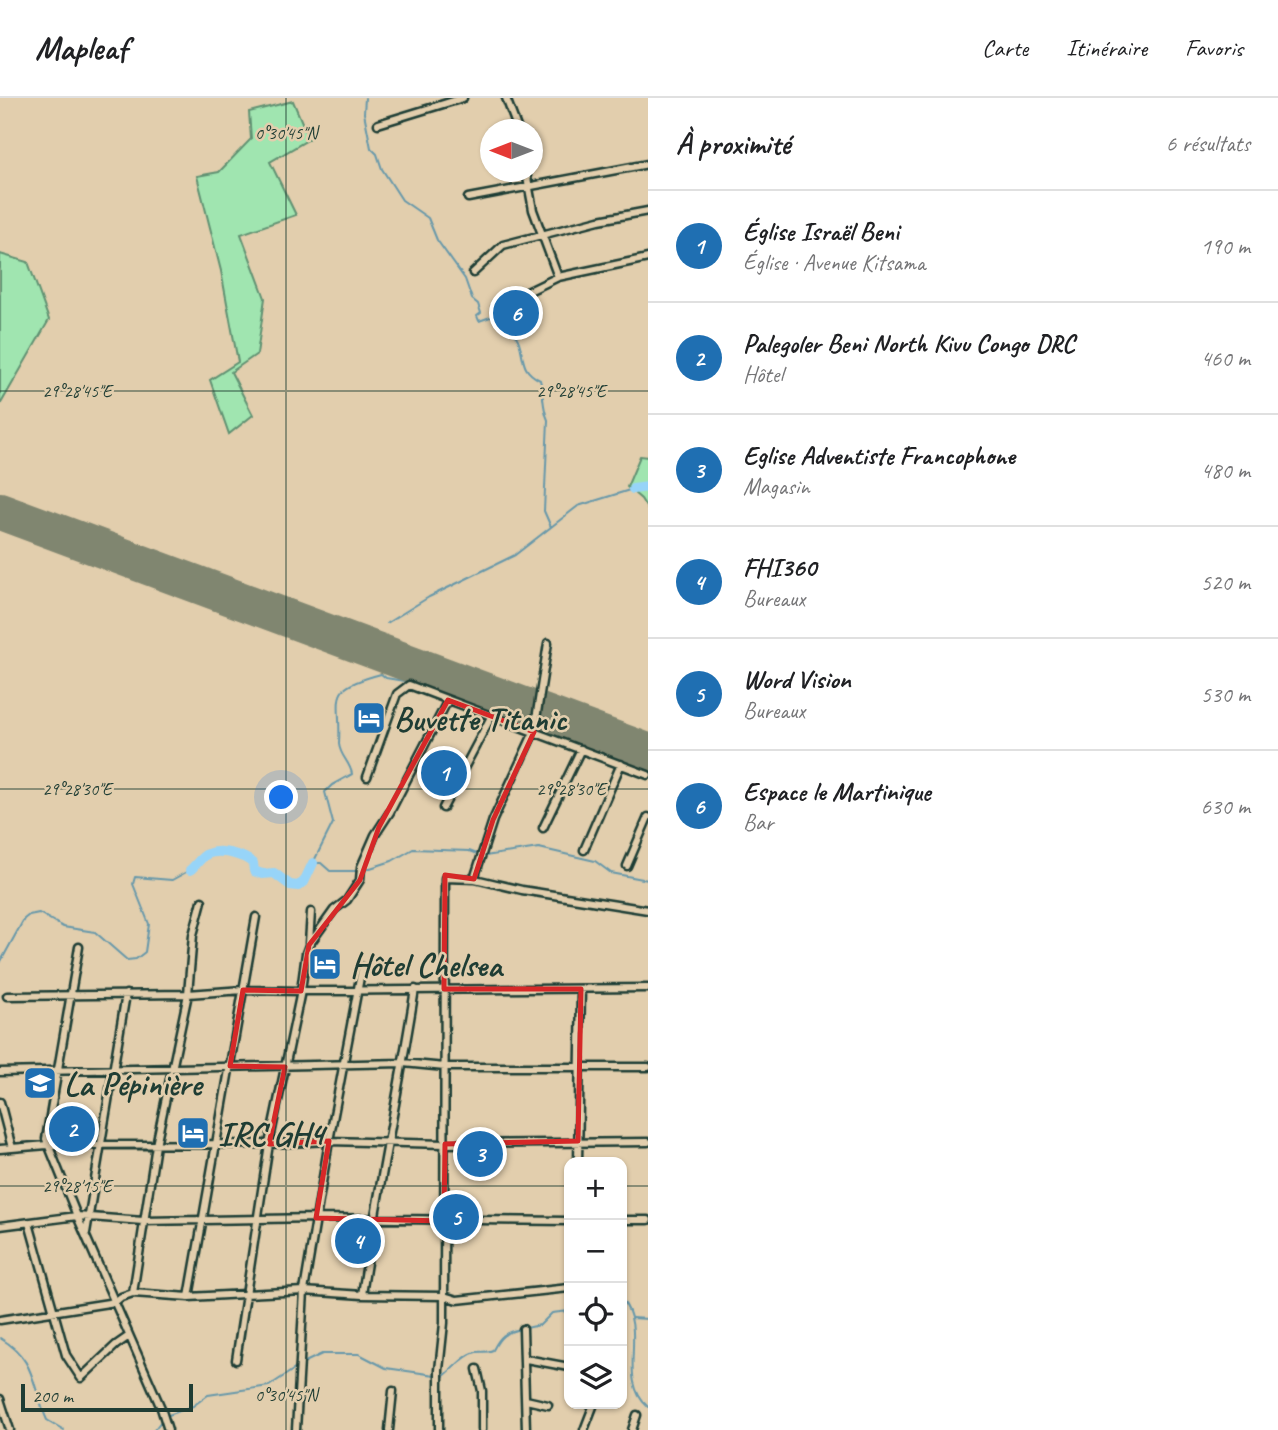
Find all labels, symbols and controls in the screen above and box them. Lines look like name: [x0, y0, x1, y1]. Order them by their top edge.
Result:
text: Mapleaf: [35, 27, 127, 69]
text: Carte: [982, 33, 1028, 63]
text: Itinéraire: [1066, 33, 1147, 63]
text: Favoris: [1185, 33, 1243, 63]
north arrow: [480, 119, 543, 182]
text: 0°30'45"N: [255, 122, 321, 144]
text: À proximité: [676, 125, 790, 163]
text: 6 résultats: [1166, 129, 1250, 158]
text: Église Israël Beni: [743, 215, 899, 248]
text: 1: [694, 232, 704, 261]
text: 190 m: [1201, 232, 1250, 261]
text: Église · Avenue Kitsama: [743, 248, 925, 277]
pin: 6: [493, 287, 539, 339]
text: Palegoler Beni North Kivu Congo DRC: [743, 327, 1074, 360]
text: 2: [694, 344, 704, 373]
text: 460 m: [1201, 344, 1250, 373]
text: Hôtel: [743, 360, 783, 389]
text: 29°28'45"E: [42, 380, 114, 402]
text: 29°28'45"E: [536, 380, 608, 402]
text: Eglise Adventiste Francophone: [743, 439, 1015, 472]
text: 3: [694, 456, 704, 485]
text: 480 m: [1201, 456, 1250, 485]
text: Magasin: [743, 472, 810, 501]
text: FHI360: [743, 551, 816, 584]
text: 4: [694, 568, 704, 597]
text: 520 m: [1201, 568, 1250, 597]
text: Bureaux: [743, 584, 805, 613]
text: Word Vision: [743, 663, 851, 696]
text: 5: [694, 680, 704, 709]
text: 530 m: [1201, 680, 1250, 709]
text: Bureaux: [743, 696, 805, 725]
place label: Buvette Titanic: [394, 698, 568, 740]
hotel icon: Buvette Titanic: [350, 699, 388, 737]
pin: 1: [421, 747, 467, 799]
text: Espace le Martinique: [743, 775, 931, 808]
text: 29°28'30"E: [42, 778, 114, 800]
text: 29°28'30"E: [536, 778, 608, 800]
your location: [264, 780, 298, 814]
text: 6: [694, 792, 704, 821]
text: 630 m: [1201, 792, 1250, 821]
text: Bar: [743, 808, 773, 837]
place label: Hôtel Chelsea: [350, 944, 504, 986]
hotel icon: Hôtel Chelsea: [306, 945, 344, 983]
place label: La Pépinière: [64, 1063, 204, 1105]
school or university icon: La Pépinière: [21, 1064, 59, 1102]
pin: 2: [49, 1103, 95, 1155]
place label: IRC GH4: [218, 1113, 328, 1155]
hotel icon: IRC GH4: [174, 1114, 212, 1152]
pin: 3: [457, 1128, 503, 1180]
map controls: [564, 1157, 627, 1409]
button: +: [564, 1157, 627, 1220]
text: 29°28'15"E: [42, 1175, 114, 1197]
pin: 5: [433, 1191, 479, 1243]
pin: 4: [335, 1215, 381, 1267]
button: −: [564, 1220, 627, 1283]
button: locate: [564, 1283, 627, 1346]
button: layers: [564, 1346, 627, 1409]
scale bar: [21, 1381, 192, 1413]
text: 200 m: [32, 1384, 73, 1408]
text: 0°30'45"N: [255, 1384, 321, 1406]

